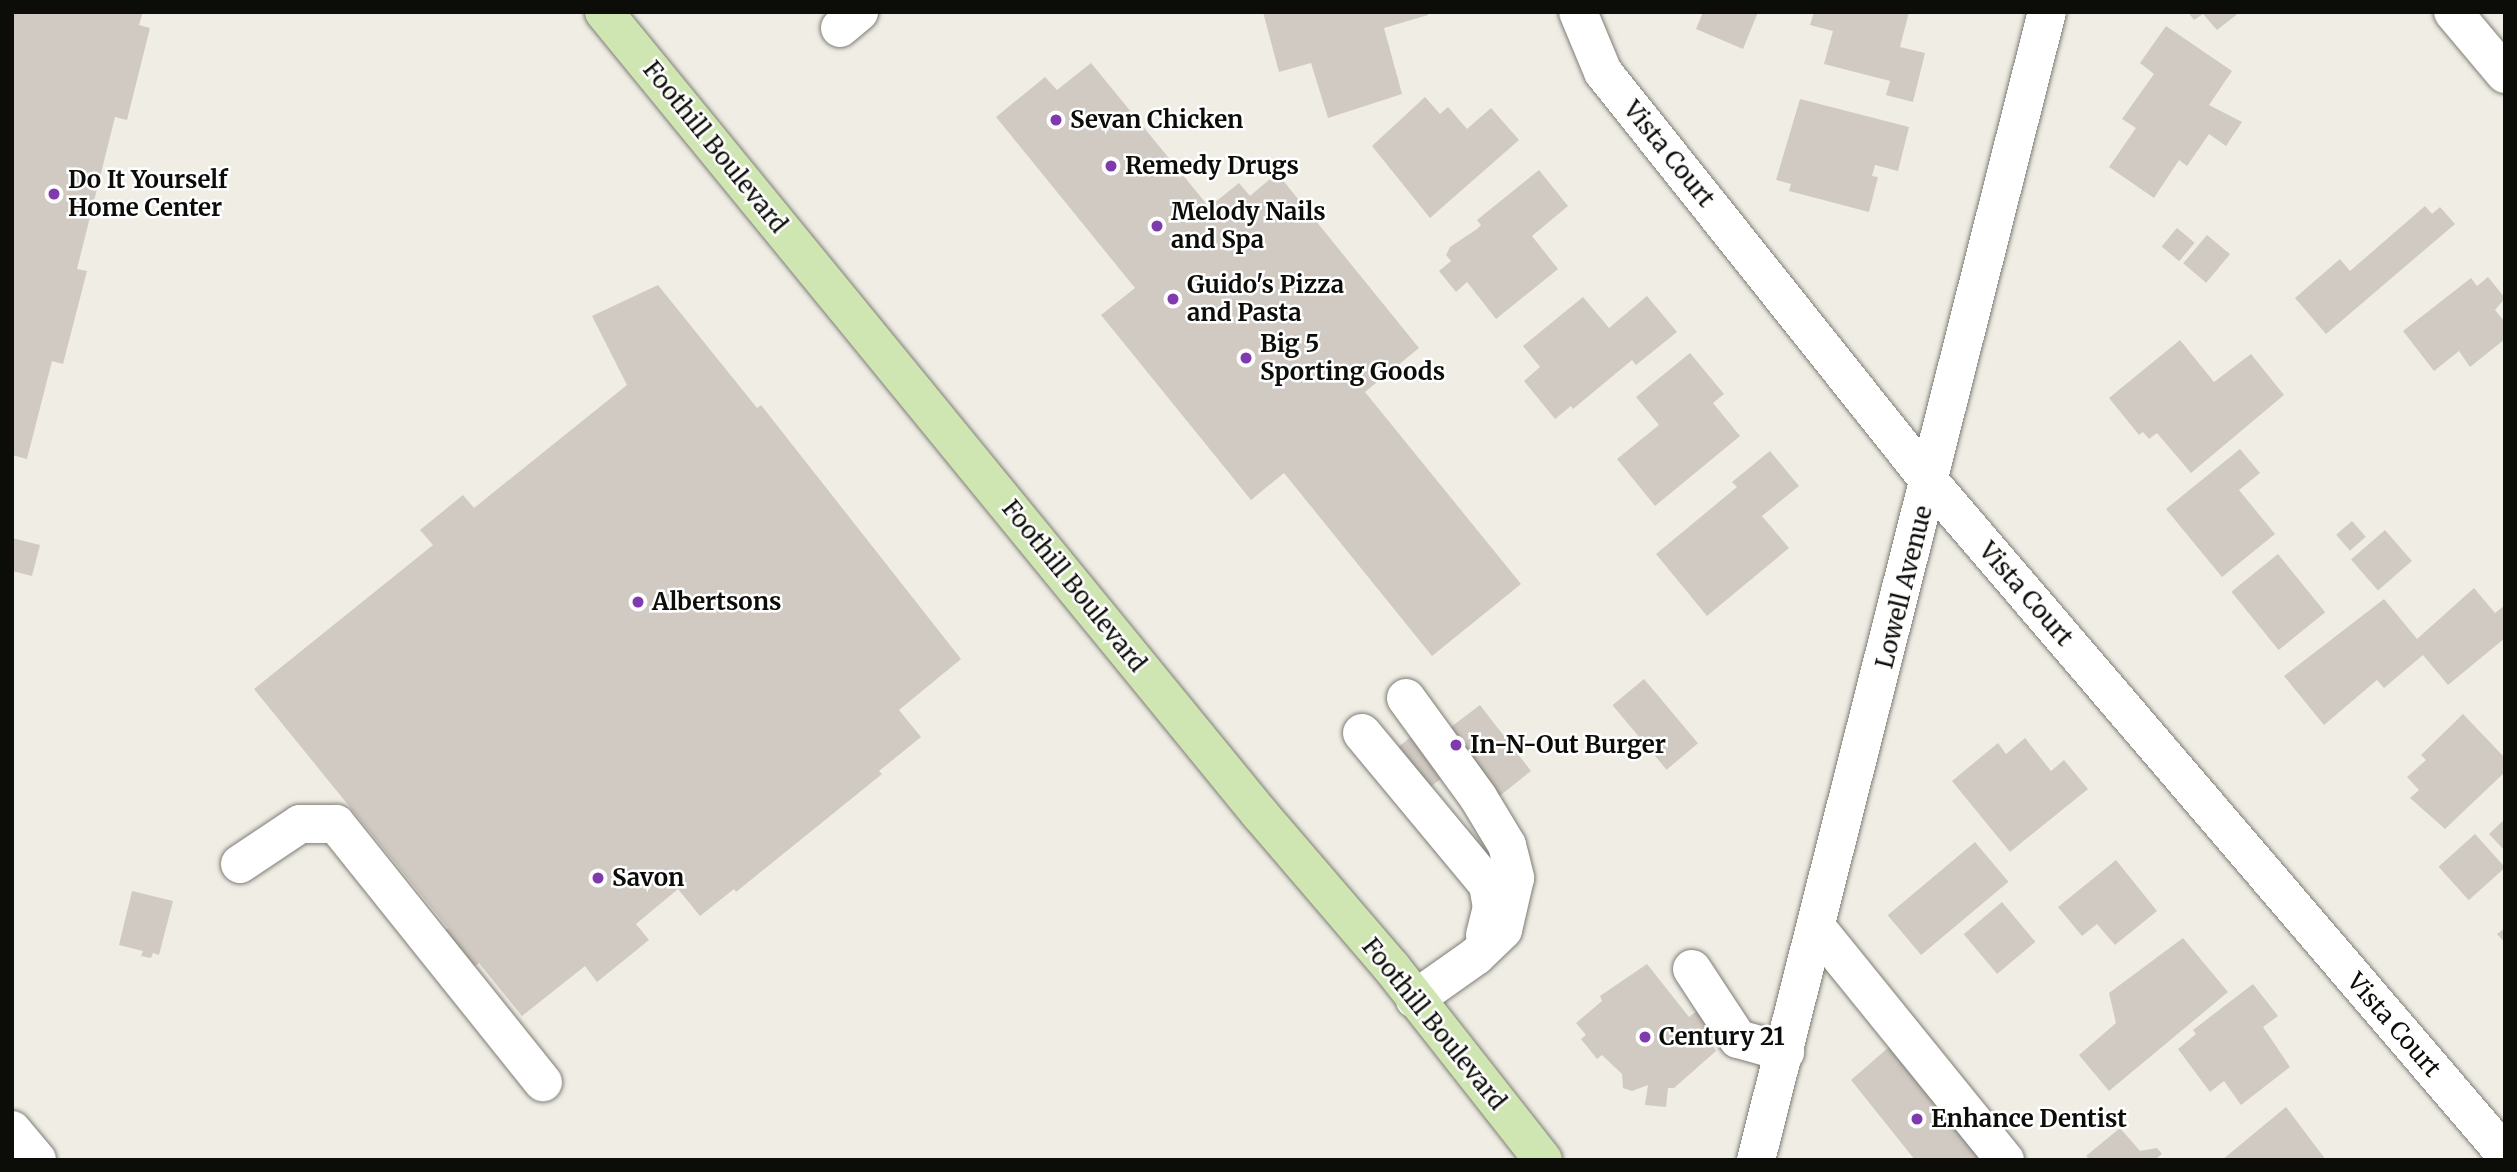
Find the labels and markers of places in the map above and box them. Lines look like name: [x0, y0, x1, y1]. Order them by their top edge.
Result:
place label: Sevan Chicken: [1070, 106, 1243, 134]
marker: Sevan Chicken: [1048, 112, 1064, 128]
place label: Remedy Drugs: [1125, 152, 1299, 180]
marker: Remedy Drugs: [1103, 158, 1119, 174]
place label: Do It Yourself Home Center: [68, 166, 228, 222]
marker: Do It Yourself Home Center: [46, 186, 62, 202]
place label: Melody Nails and Spa: [1171, 198, 1326, 254]
marker: Melody Nails and Spa: [1149, 218, 1165, 234]
place label: Guido's Pizza and Pasta: [1187, 271, 1344, 327]
marker: Guido's Pizza and Pasta: [1165, 291, 1181, 307]
place label: Big 5 Sporting Goods: [1260, 330, 1445, 386]
marker: Big 5 Sporting Goods: [1238, 350, 1254, 366]
place label: Albertsons: [652, 588, 781, 616]
marker: Albertsons: [630, 594, 646, 610]
place label: In-N-Out Burger: [1470, 731, 1666, 759]
marker: In-N-Out Burger: [1448, 737, 1464, 753]
place label: Savon: [612, 864, 684, 892]
marker: Savon: [590, 870, 606, 886]
place label: Century 21: [1659, 1023, 1785, 1051]
marker: Century 21: [1637, 1029, 1653, 1045]
place label: Enhance Dentist: [1931, 1105, 2127, 1133]
marker: Enhance Dentist: [1909, 1111, 1925, 1127]

